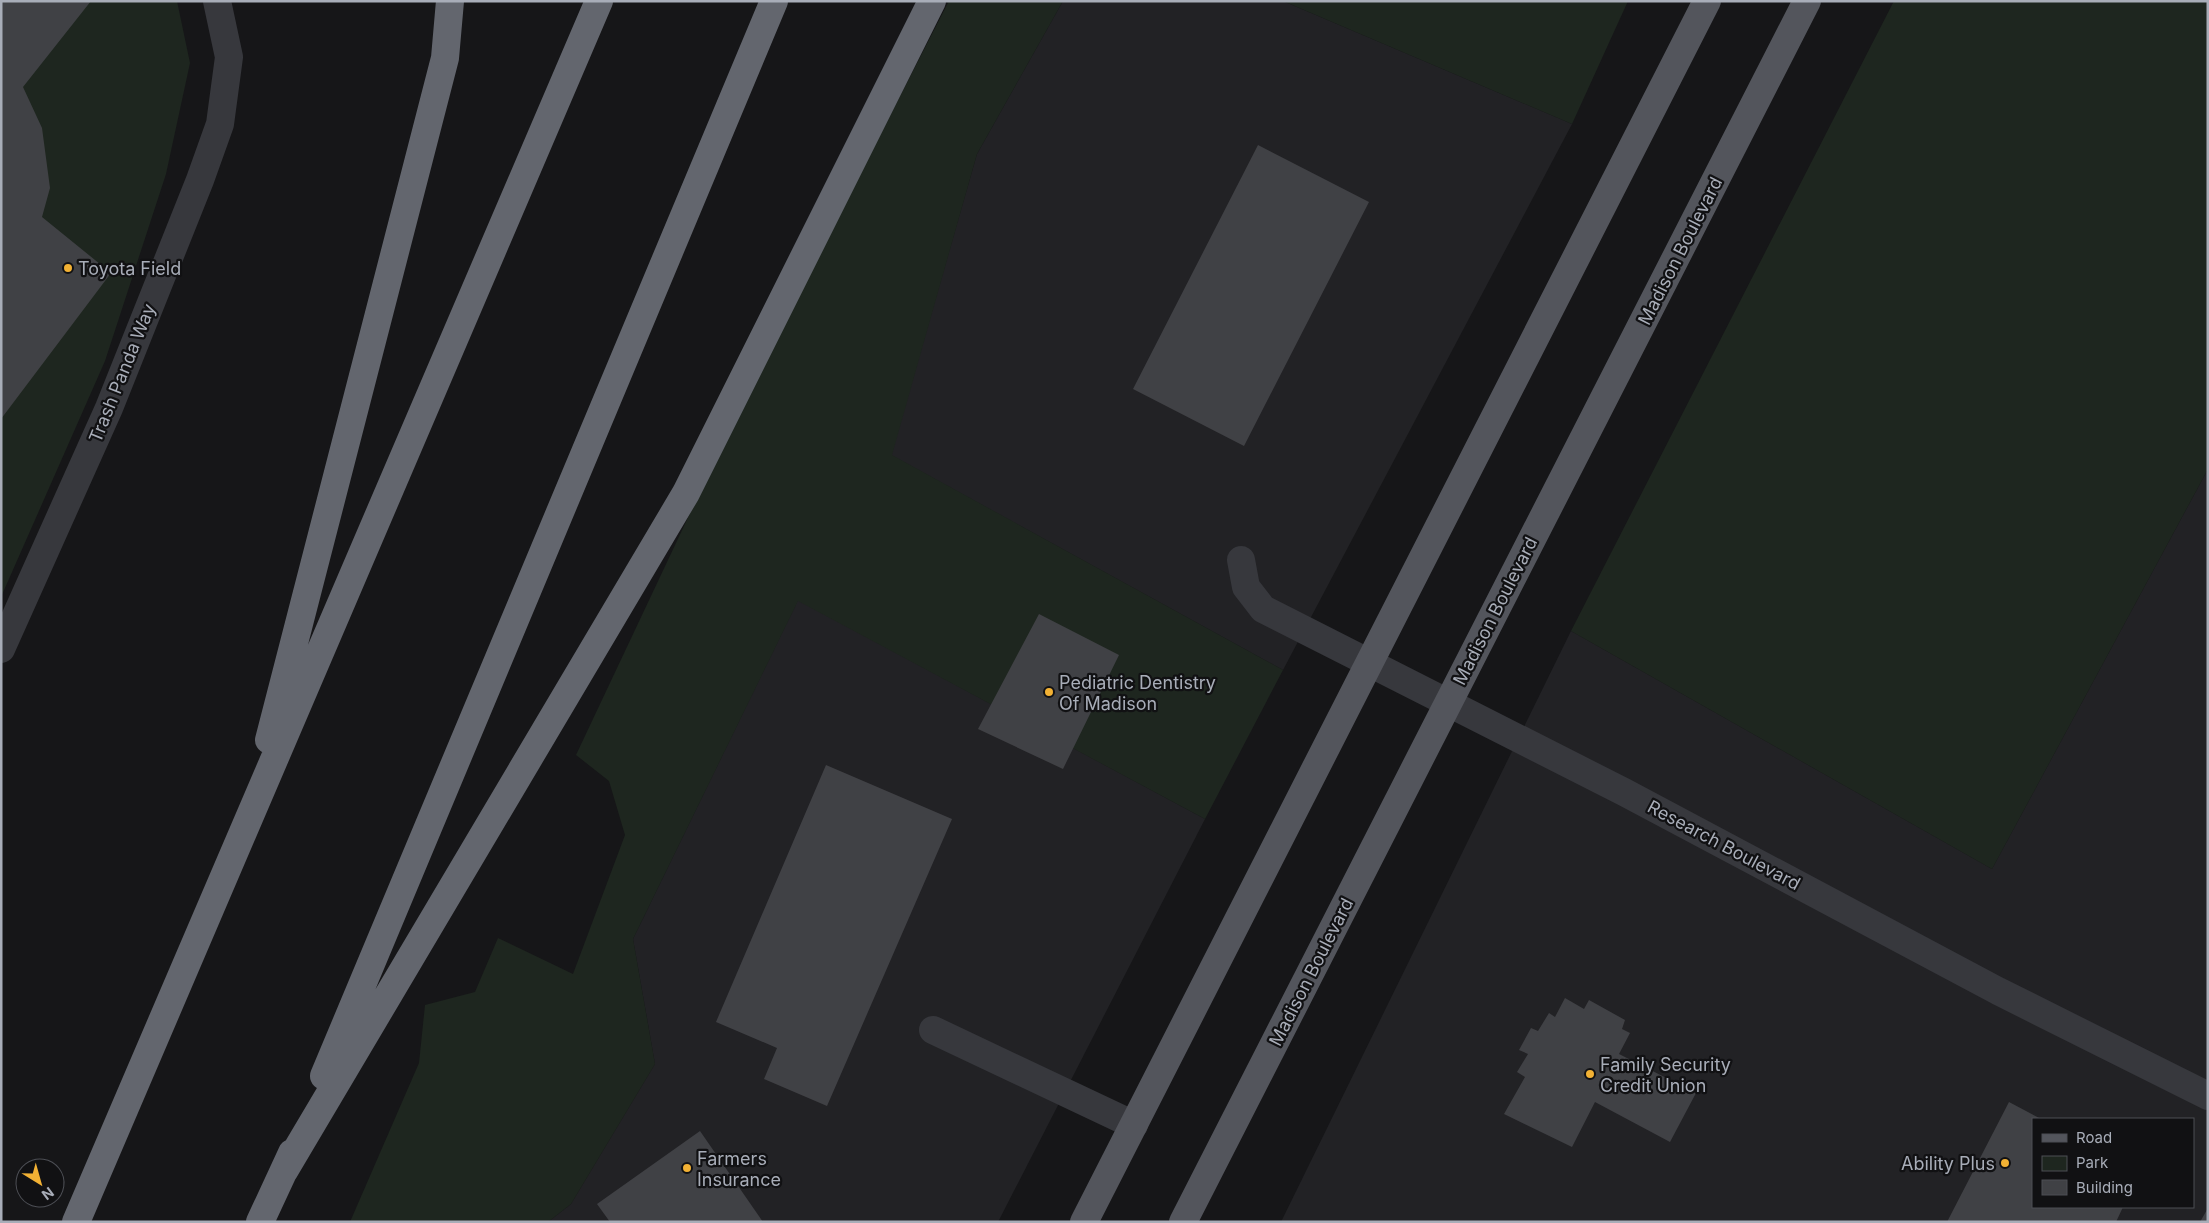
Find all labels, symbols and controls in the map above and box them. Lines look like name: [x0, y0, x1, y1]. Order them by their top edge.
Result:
street label: Madison Boulevard: [1634, 174, 1726, 328]
place label: Toyota Field: [78, 258, 181, 279]
marker: Toyota Field: [62, 262, 74, 274]
street label: Trash Panda Way: [85, 300, 159, 446]
street label: Madison Boulevard: [1449, 534, 1541, 688]
place label: Pediatric Dentistry Of Madison: [1059, 672, 1216, 714]
marker: Pediatric Dentistry Of Madison: [1043, 686, 1055, 698]
street label: Research Boulevard: [1644, 796, 1804, 894]
street label: Madison Boulevard: [1265, 895, 1357, 1049]
place label: Family Security Credit Union: [1600, 1054, 1731, 1096]
marker: Family Security Credit Union: [1584, 1068, 1596, 1080]
legend: [2032, 1118, 2194, 1208]
text: Road: [2076, 1128, 2112, 1147]
place label: Farmers Insurance: [697, 1148, 781, 1190]
place label: Ability Plus: [1901, 1153, 1995, 1174]
text: Park: [2076, 1153, 2109, 1172]
marker: Ability Plus: [1999, 1157, 2011, 1169]
north arrow: [15, 1158, 65, 1208]
marker: Farmers Insurance: [681, 1162, 693, 1174]
text: Building: [2076, 1178, 2133, 1197]
text: N: [39, 1184, 58, 1204]

